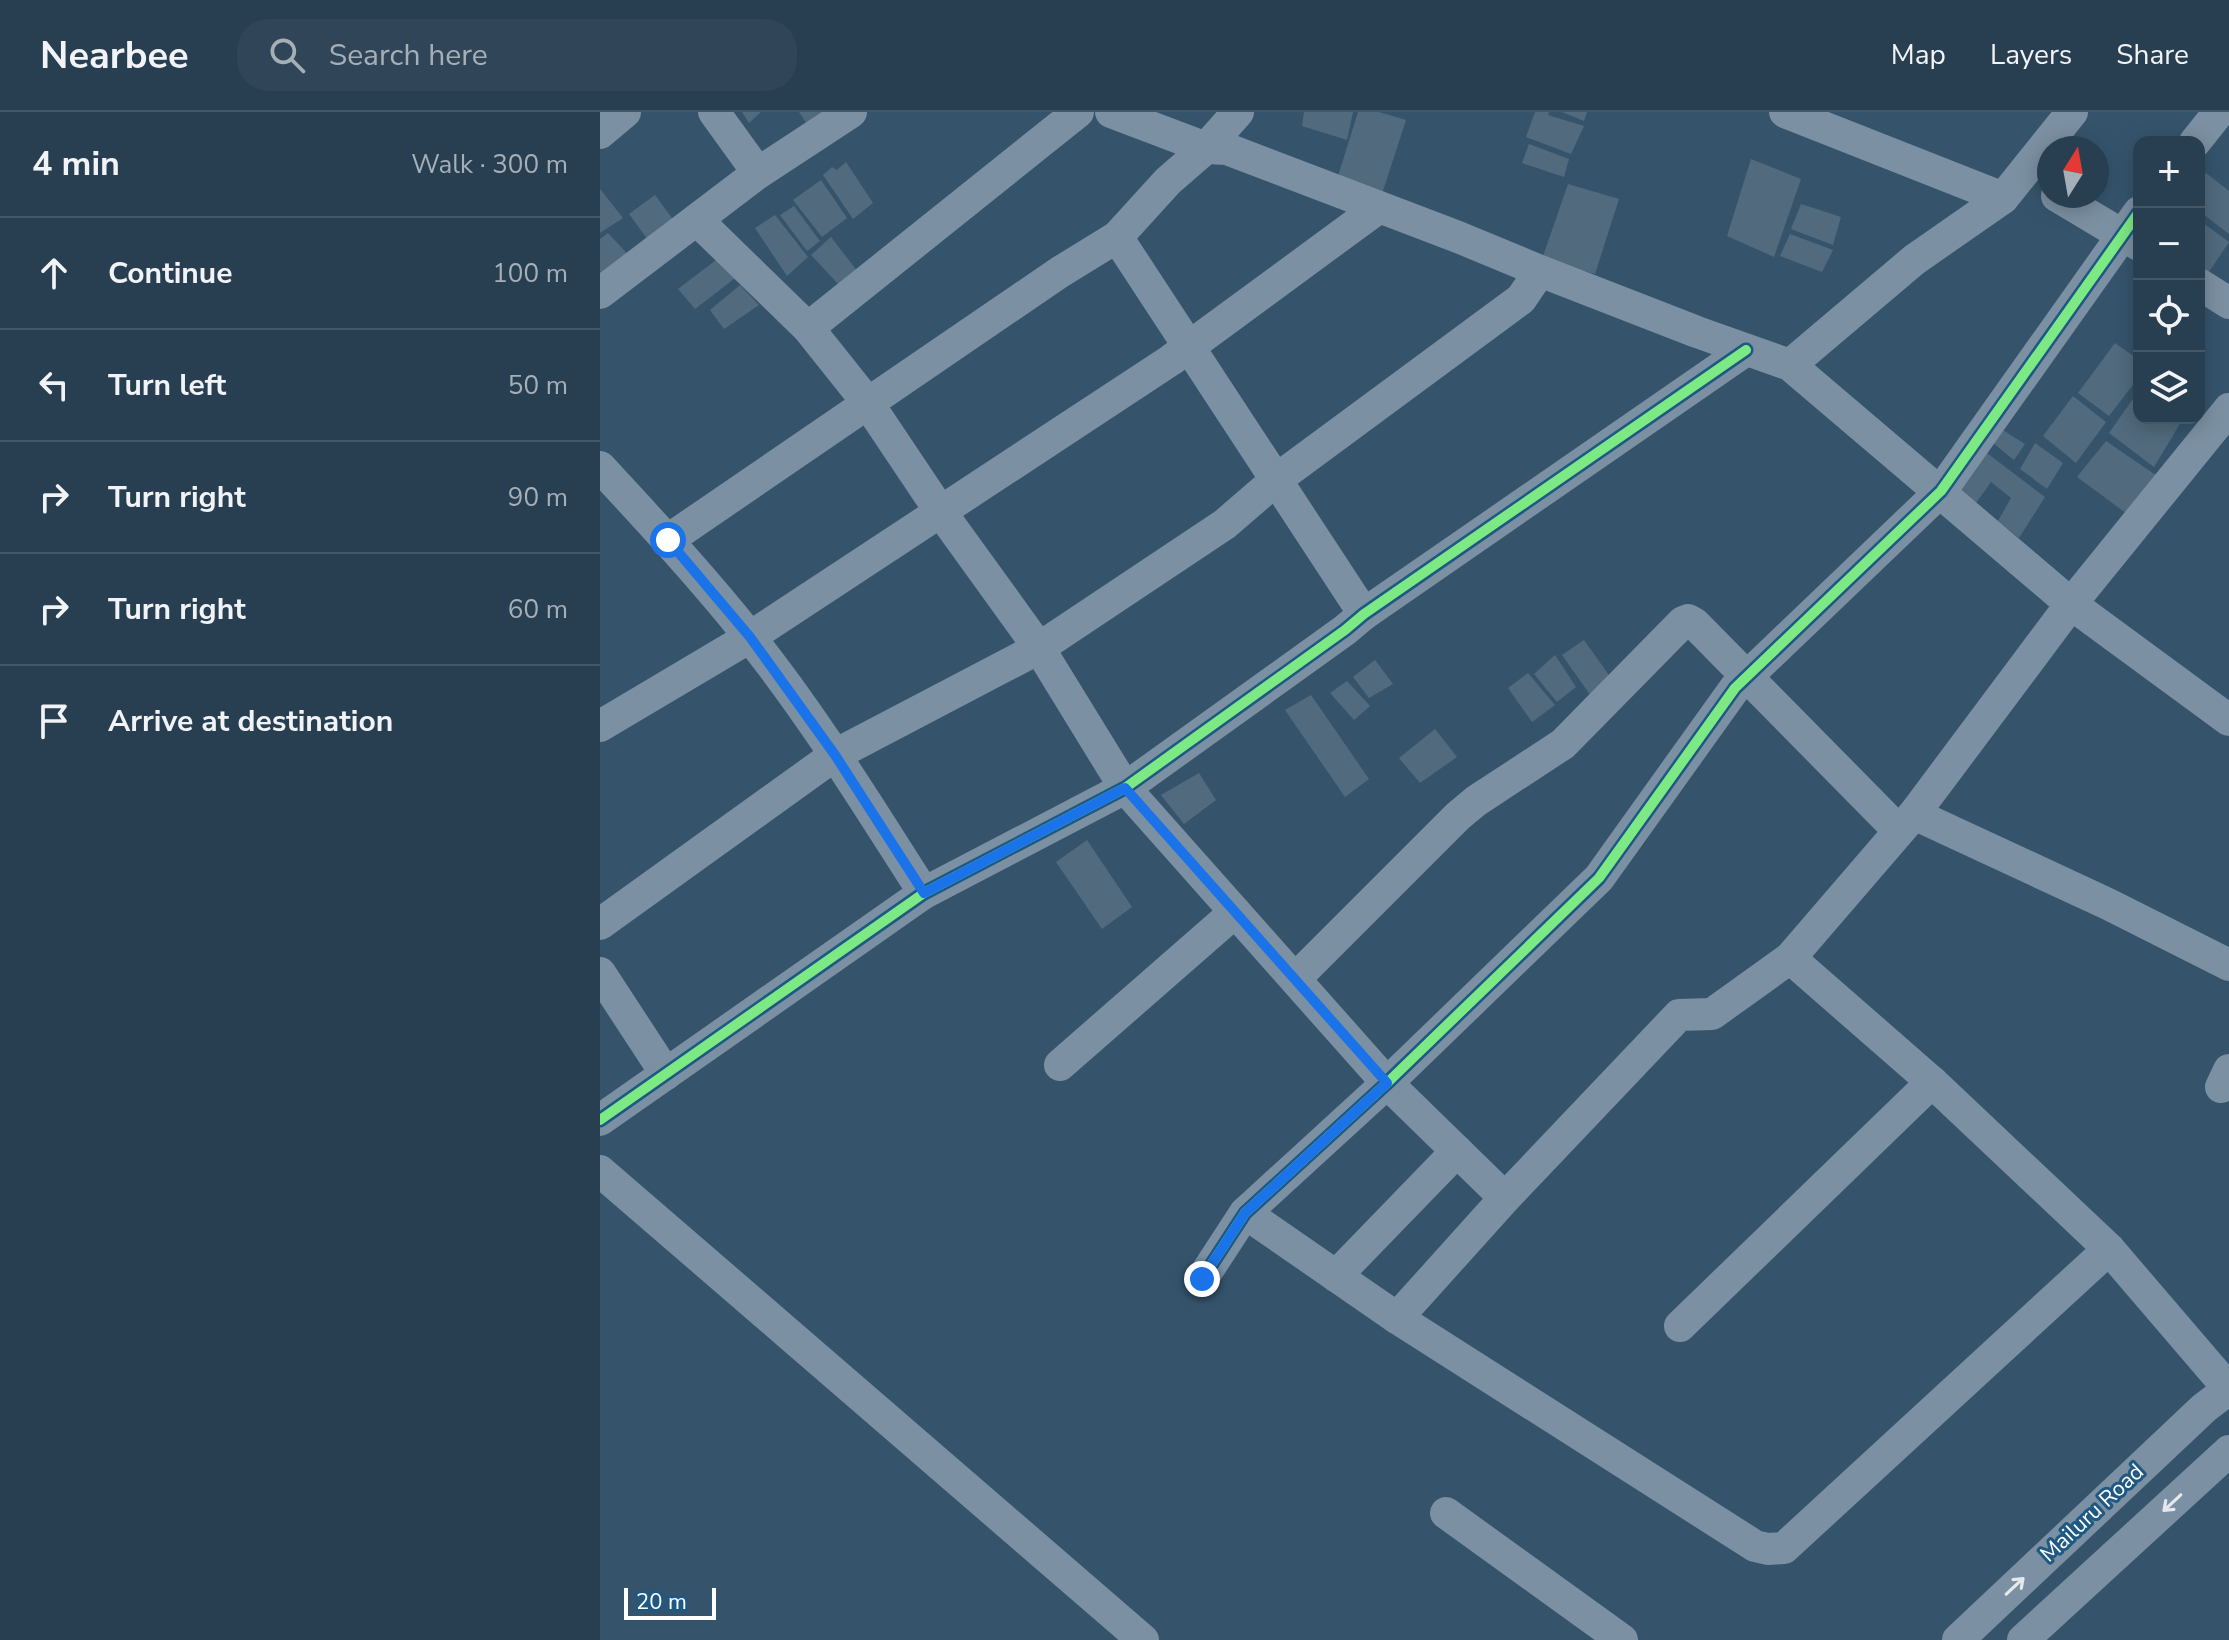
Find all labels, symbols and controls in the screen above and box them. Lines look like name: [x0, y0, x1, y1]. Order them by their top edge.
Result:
search box: [237, 19, 797, 91]
text: Nearbee: [40, 30, 189, 81]
icon: search: [265, 33, 309, 77]
text: Search here: [329, 35, 488, 76]
text: Map: [1891, 36, 1946, 74]
text: Layers: [1990, 36, 2072, 74]
text: Share: [2116, 36, 2189, 74]
north arrow: [2037, 136, 2109, 208]
map controls: [2133, 136, 2205, 424]
button: +: [2133, 136, 2205, 208]
text: 4 min: [32, 141, 120, 187]
text: Walk · 300 m: [411, 147, 568, 182]
button: −: [2133, 208, 2205, 280]
icon: ahead: [32, 251, 76, 295]
text: Continue: [108, 253, 233, 294]
text: 100 m: [492, 256, 568, 291]
button: locate: [2133, 280, 2205, 352]
button: layers: [2133, 352, 2205, 424]
icon: left: [32, 363, 76, 407]
text: Turn left: [108, 365, 226, 406]
text: 50 m: [508, 368, 568, 403]
icon: right: [32, 475, 76, 519]
text: Turn right: [108, 477, 246, 518]
text: 90 m: [508, 480, 568, 515]
route start: [650, 522, 686, 558]
icon: right: [32, 587, 76, 631]
text: Turn right: [108, 589, 246, 630]
text: 60 m: [508, 592, 568, 627]
icon: arrive: [32, 699, 76, 743]
text: Arrive at destination: [108, 701, 393, 742]
route end: [1184, 1261, 1220, 1297]
street label: Mailuru Road: [2034, 1457, 2150, 1569]
one-way arrow: [2162, 1494, 2182, 1512]
one-way arrow: [2004, 1578, 2024, 1596]
scale bar: [624, 1584, 716, 1620]
text: 20 m: [636, 1587, 687, 1617]

